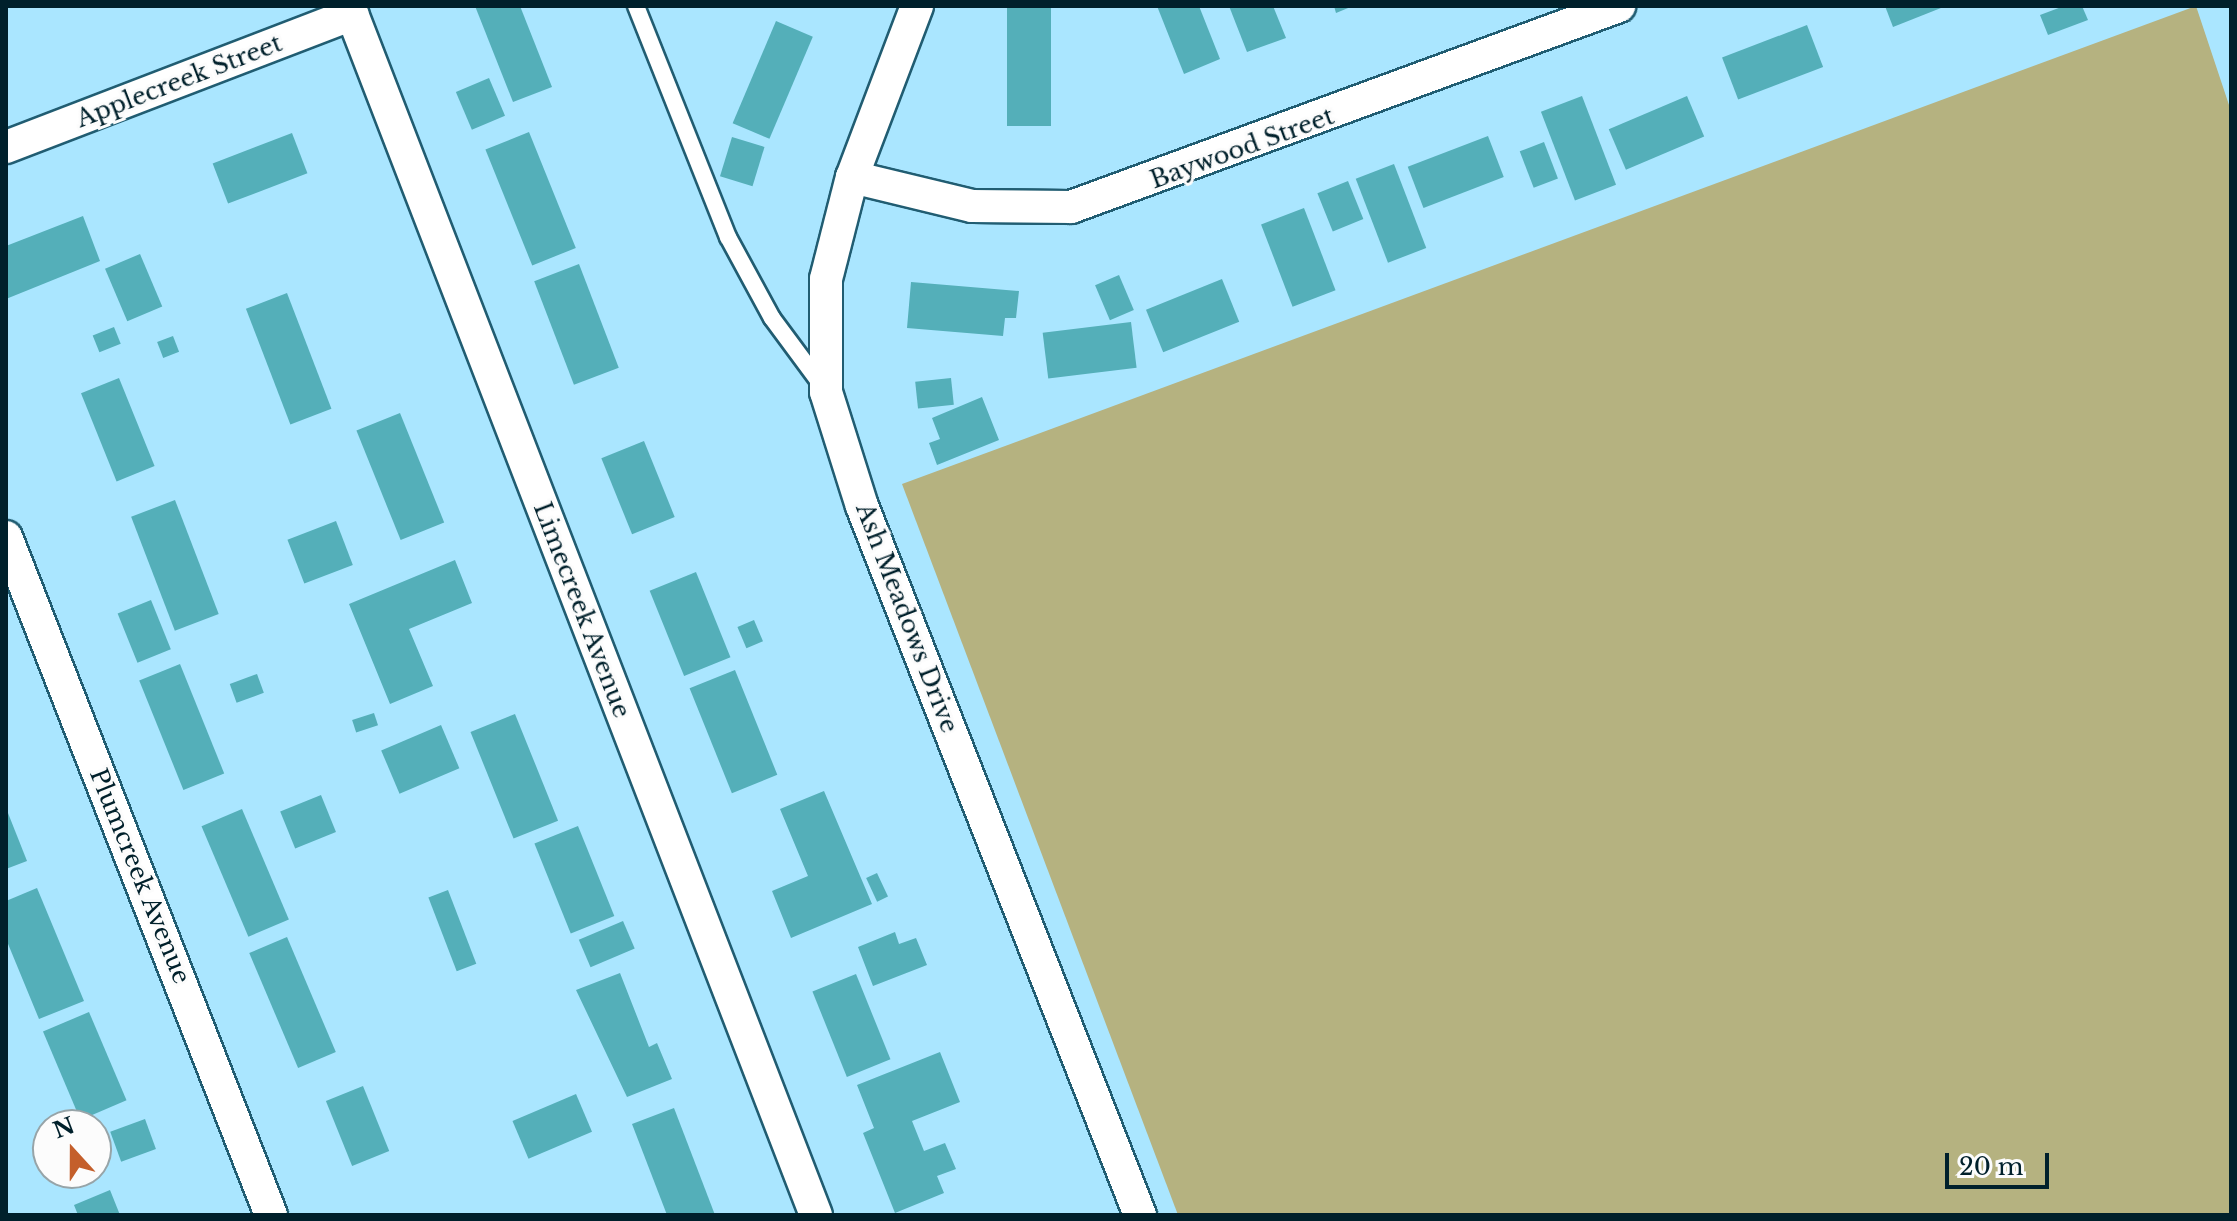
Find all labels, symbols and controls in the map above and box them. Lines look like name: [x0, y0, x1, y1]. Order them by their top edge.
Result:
street label: Applecreek Street: [72, 28, 286, 134]
street label: Baywood Street: [1146, 101, 1338, 195]
street label: Limecreek Avenue: [527, 498, 637, 722]
street label: Ash Meadows Drive: [850, 499, 964, 737]
street label: Plumcreek Avenue: [83, 764, 197, 988]
north arrow: [32, 1109, 112, 1189]
text: N: [49, 1112, 78, 1144]
scale bar: [1949, 1137, 2053, 1187]
text: 20 m: [1959, 1152, 2024, 1181]

